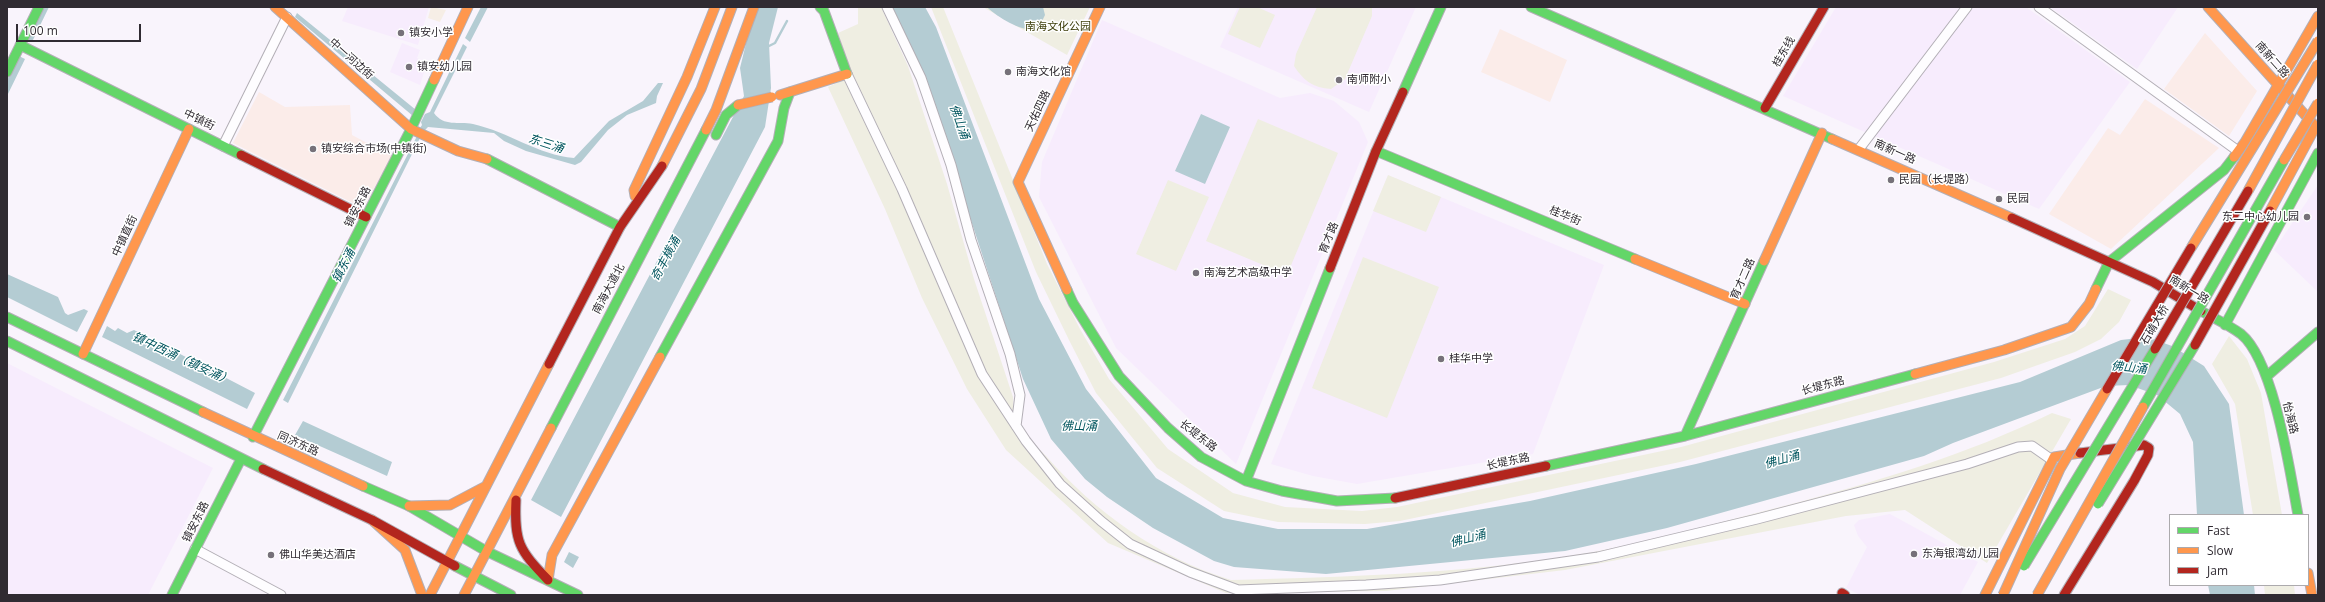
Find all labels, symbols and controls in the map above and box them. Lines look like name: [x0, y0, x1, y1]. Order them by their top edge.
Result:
scale bar: [18, 16, 143, 42]
park label: 南海文化公园: [1025, 20, 1091, 34]
text: 100 m: [23, 22, 58, 39]
place label: 镇安小学: [409, 26, 453, 40]
marker: 镇安小学: [396, 28, 406, 38]
street label: 桂东线: [1770, 34, 1798, 70]
street label: 中一河边街: [326, 36, 376, 82]
street label: 南新二路: [2252, 39, 2292, 81]
place label: 镇安幼儿园: [417, 60, 472, 74]
marker: 镇安幼儿园: [404, 62, 414, 72]
place label: 南海文化馆: [1016, 65, 1071, 79]
marker: 南海文化馆: [1003, 67, 1013, 77]
place label: 南师附小: [1347, 73, 1391, 87]
marker: 南师附小: [1334, 75, 1344, 85]
street label: 天佑四路: [1023, 88, 1053, 134]
water label: 佛山涌: [946, 103, 972, 141]
street label: 中镇街: [181, 107, 217, 133]
water label: 东三涌: [527, 132, 565, 156]
street label: 南新一路: [1872, 137, 1918, 167]
place label: 镇安综合市场(中镇街): [321, 142, 426, 156]
marker: 镇安综合市场(中镇街): [308, 144, 318, 154]
place label: 民园（长堤路）: [1899, 173, 1976, 187]
marker: 民园（长堤路）: [1886, 175, 1896, 185]
street label: 镇安东路: [342, 184, 374, 230]
place label: 民园: [2007, 192, 2029, 206]
marker: 民园: [1994, 194, 2004, 204]
street label: 桂华街: [1547, 204, 1583, 228]
place label: 东二中心幼儿园: [2222, 210, 2299, 224]
marker: 东二中心幼儿园: [2302, 212, 2312, 222]
street label: 中镇直街: [110, 213, 140, 259]
street label: 育才路: [1317, 220, 1341, 256]
water label: 奇丰横涌: [648, 234, 684, 284]
water label: 镇东涌: [329, 247, 359, 285]
street label: 育才二路: [1728, 256, 1758, 302]
street label: 南海大道北: [590, 262, 628, 316]
place label: 南海艺术高级中学: [1204, 266, 1292, 280]
marker: 南海艺术高级中学: [1191, 268, 1201, 278]
street label: 南新一路: [2167, 273, 2211, 307]
street label: 石𬒔大桥: [2138, 303, 2172, 347]
water label: 镇中西涌（镇安涌）: [130, 330, 234, 388]
place label: 桂华中学: [1449, 352, 1493, 366]
marker: 桂华中学: [1436, 354, 1446, 364]
water label: 佛山涌: [2110, 359, 2148, 377]
street label: 长堤东路: [1800, 374, 1846, 398]
street label: 怡海路: [2280, 400, 2300, 436]
street label: 长堤东路: [1177, 417, 1219, 455]
water label: 佛山涌: [1061, 420, 1097, 434]
street label: 同济东路: [275, 429, 321, 459]
water label: 佛山涌: [1763, 448, 1801, 472]
street label: 长堤东路: [1485, 451, 1531, 473]
street label: 镇安东路: [180, 499, 212, 545]
legend: [2169, 514, 2309, 586]
text: Fast: [2207, 522, 2230, 539]
water label: 佛山涌: [1449, 528, 1487, 550]
text: Slow: [2207, 542, 2233, 559]
place label: 东海银湾幼儿园: [1922, 547, 1999, 561]
place label: 佛山华美达酒店: [279, 548, 356, 562]
marker: 东海银湾幼儿园: [1909, 549, 1919, 559]
marker: 佛山华美达酒店: [266, 550, 276, 560]
text: Jam: [2207, 562, 2228, 579]

